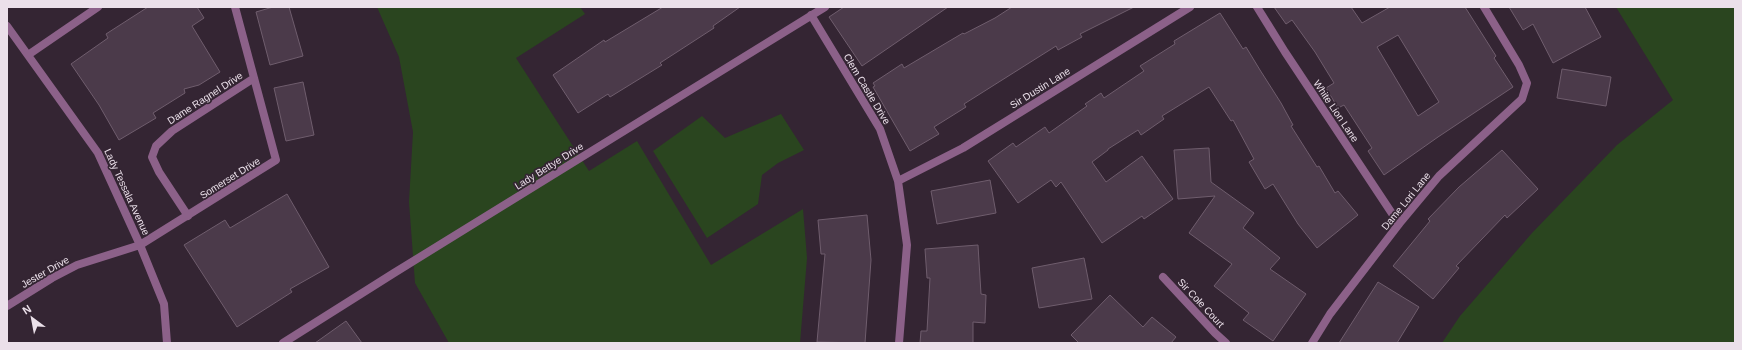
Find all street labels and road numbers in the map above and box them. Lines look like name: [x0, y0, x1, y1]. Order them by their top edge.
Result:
street label: Clem Castle Drive: [842, 52, 893, 127]
street label: Sir Dustin Lane: [1008, 65, 1072, 111]
street label: Dame Ragnel Drive: [165, 69, 245, 126]
street label: White Lion Lane: [1311, 78, 1361, 144]
street label: Lady Bettye Drive: [513, 140, 586, 192]
street label: Lady Tessala Avenue: [102, 147, 152, 237]
street label: Somerset Drive: [198, 155, 263, 201]
street label: Dame Lori Lane: [1379, 170, 1433, 232]
street label: Jester Drive: [19, 254, 71, 290]
street label: Sir Cole Court: [1176, 276, 1227, 330]

